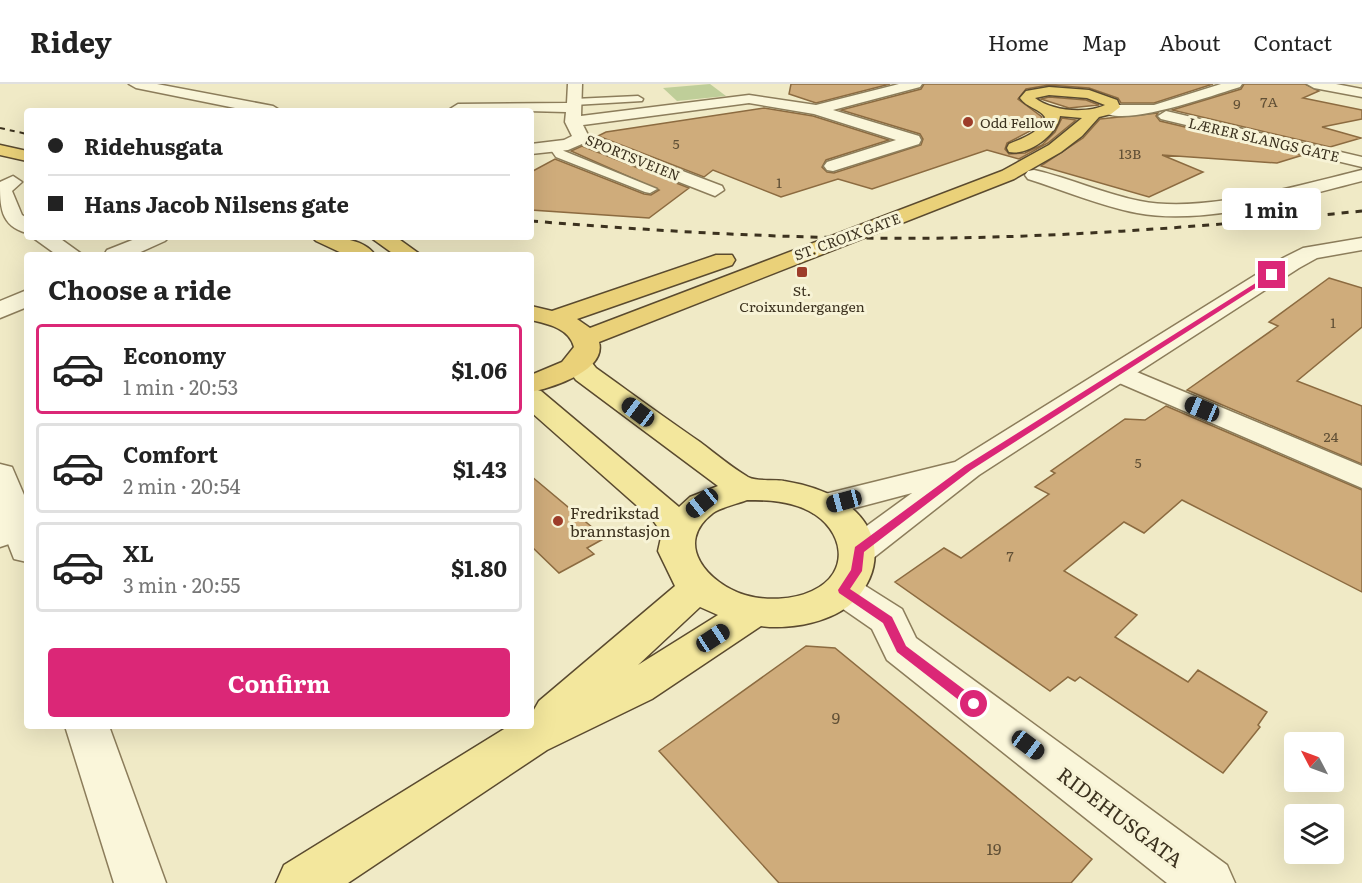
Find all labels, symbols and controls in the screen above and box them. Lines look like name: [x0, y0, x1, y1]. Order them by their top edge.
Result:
text: Ridey: [30, 20, 112, 62]
text: Home: [988, 26, 1049, 57]
text: Map: [1082, 26, 1126, 57]
text: About: [1159, 26, 1221, 57]
text: Contact: [1254, 26, 1332, 57]
house number: 7A: [1260, 91, 1278, 111]
house number: 9: [1233, 93, 1241, 113]
place label: Odd Fellow: [980, 112, 1055, 132]
street label: LÆRER SLANGS GATE: [1187, 112, 1342, 166]
marker: Odd Fellow: [961, 115, 975, 129]
text: Ridehusgata: [84, 129, 223, 162]
street label: SPORTSVEIEN: [583, 129, 683, 185]
house number: 5: [672, 133, 680, 153]
house number: 13B: [1119, 143, 1141, 163]
house number: 1: [776, 172, 782, 192]
text: Hans Jacob Nilsens gate: [84, 187, 349, 220]
callout: 1 min: [1222, 188, 1322, 230]
text: 1 min: [1245, 194, 1298, 224]
street label: ST. CROIX GATE: [791, 207, 903, 264]
route end: [1258, 261, 1285, 288]
marker: St. Croixundergangen: [795, 265, 809, 279]
text: Choose a ride: [48, 268, 231, 308]
place label: St. Croixundergangen: [739, 280, 865, 316]
house number: 1: [1330, 312, 1336, 332]
text: Economy: [123, 338, 226, 371]
icon: car: [51, 342, 105, 396]
text: $1.06: [451, 353, 507, 386]
text: 1 min · 20:53: [123, 371, 238, 401]
car: [618, 394, 658, 430]
car: [1182, 394, 1222, 424]
house number: 24: [1324, 426, 1339, 446]
text: Comfort: [123, 437, 218, 470]
icon: car: [51, 441, 105, 495]
text: $1.43: [453, 452, 507, 485]
house number: 5: [1134, 452, 1142, 472]
text: 2 min · 20:54: [123, 470, 241, 500]
car: [682, 485, 722, 521]
car: [824, 488, 864, 514]
place label: Fredrikstad brannstasjon: [570, 500, 671, 542]
marker: Fredrikstad brannstasjon: [551, 514, 565, 528]
text: XL: [123, 536, 154, 569]
icon: car: [51, 540, 105, 594]
house number: 7: [1006, 545, 1014, 565]
text: $1.80: [451, 551, 507, 584]
text: 3 min · 20:55: [123, 569, 240, 599]
car: [693, 621, 733, 655]
button: Confirm: [48, 648, 510, 717]
route start: [960, 690, 987, 717]
house number: 9: [832, 705, 840, 729]
car: [1008, 727, 1048, 763]
north arrow: [1284, 732, 1344, 792]
map controls: [1284, 732, 1344, 864]
street label: RIDEHUSGATA: [1052, 759, 1190, 873]
button: layers: [1284, 804, 1344, 864]
house number: 19: [987, 836, 1001, 860]

